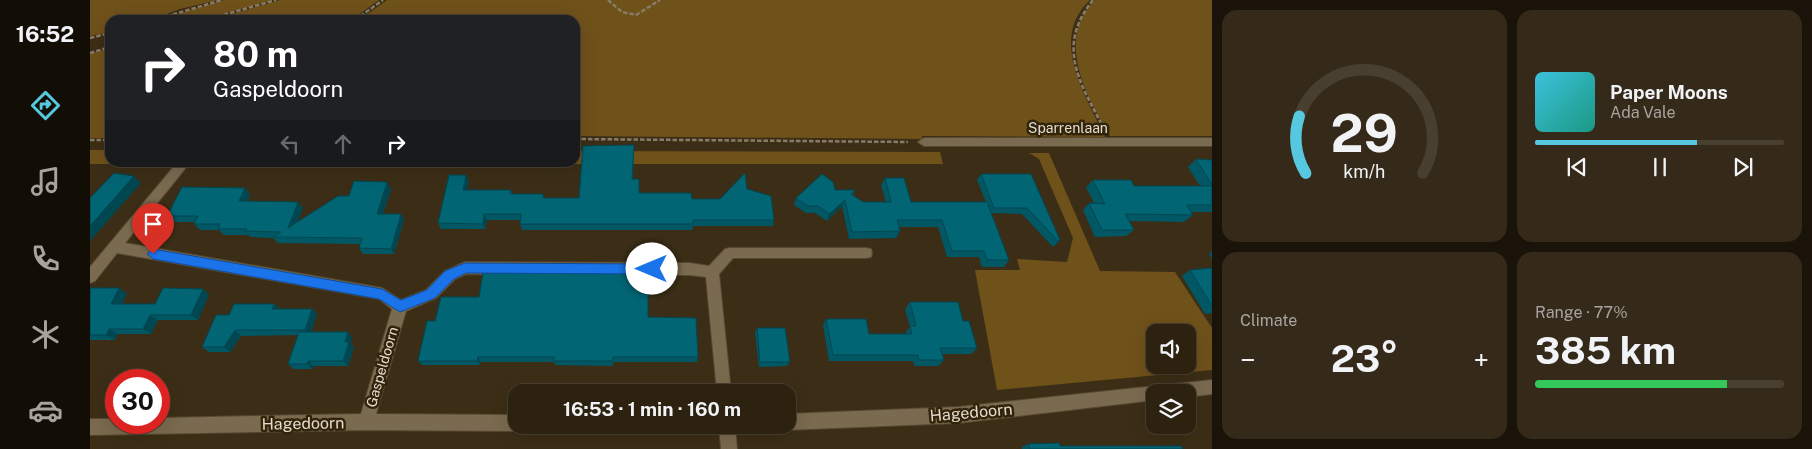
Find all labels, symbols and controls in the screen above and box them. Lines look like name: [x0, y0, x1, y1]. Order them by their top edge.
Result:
text: 16:52: [16, 21, 74, 47]
text: 80 m: [213, 34, 298, 75]
icon: right: [130, 35, 195, 100]
text: Gaspeldoorn: [213, 76, 343, 102]
text: Paper Moons: [1610, 81, 1728, 103]
icon: directions: [28, 88, 63, 123]
text: 29: [1331, 103, 1398, 164]
text: Ada Vale: [1610, 103, 1675, 122]
street label: Sparrenlaan: [1028, 120, 1108, 136]
icon: left: [276, 130, 304, 158]
icon: ahead: [329, 130, 357, 158]
icon: right: [382, 130, 410, 158]
icon: previous: [1563, 153, 1591, 181]
icon: pause: [1646, 153, 1674, 181]
icon: next: [1729, 153, 1757, 181]
text: km/h: [1343, 161, 1386, 182]
icon: music: [28, 164, 63, 199]
pin: [132, 203, 174, 254]
icon: arrive: [139, 210, 167, 238]
icon: phone: [28, 241, 63, 276]
position arrow: [625, 242, 677, 294]
text: Range · 77%: [1535, 303, 1628, 322]
text: Climate: [1240, 311, 1297, 330]
icon: climate: [28, 317, 63, 352]
map controls: [1146, 324, 1196, 434]
button: sound: [1146, 324, 1196, 374]
street label: Gaspeldoorn: [363, 325, 401, 409]
text: 385 km: [1535, 328, 1676, 373]
text: 23°: [1331, 336, 1398, 381]
text: −: [1240, 343, 1256, 376]
text: +: [1473, 343, 1489, 376]
speed limit sign: 30: [105, 369, 170, 434]
button: layers: [1146, 384, 1196, 434]
icon: car: [28, 393, 63, 428]
text: 16:53 · 1 min · 160 m: [563, 398, 741, 420]
street label: Hagedoorn: [929, 399, 1013, 426]
street label: Hagedoorn: [261, 413, 345, 434]

